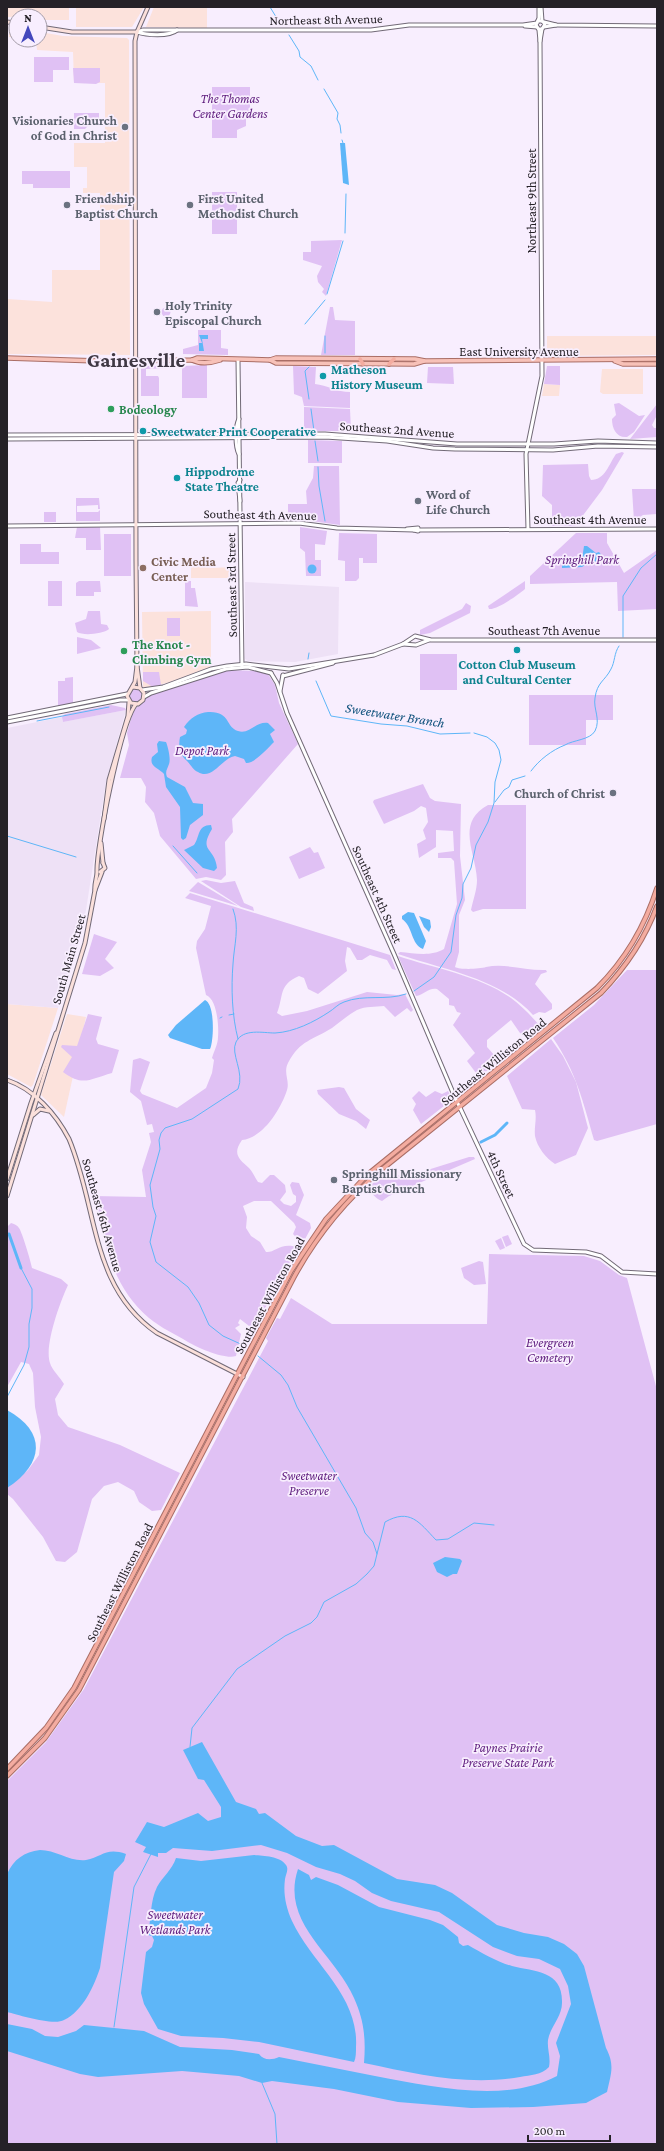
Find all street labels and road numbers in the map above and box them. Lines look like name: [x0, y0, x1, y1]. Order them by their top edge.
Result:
street label: Northeast 8th Avenue: [269, 11, 383, 28]
street label: Northeast 9th Street: [524, 148, 539, 254]
street label: East University Avenue: [459, 344, 579, 359]
street label: Southeast 2nd Avenue: [339, 418, 455, 441]
street label: Southeast 4th Avenue: [203, 506, 317, 523]
street label: Southeast 4th Avenue: [534, 512, 647, 527]
street label: Southeast 3rd Street: [223, 532, 240, 637]
street label: Southeast 7th Avenue: [488, 623, 600, 638]
street label: Southeast 4th Street: [349, 843, 406, 946]
street label: South Main Street: [48, 912, 89, 1006]
street label: Southeast Williston Road: [438, 1014, 549, 1109]
street label: 4th Street: [484, 1148, 519, 1201]
street label: Southeast 16th Avenue: [79, 1157, 126, 1274]
street label: Southeast Williston Road: [231, 1234, 308, 1356]
street label: Southeast Williston Road: [83, 1520, 156, 1644]

